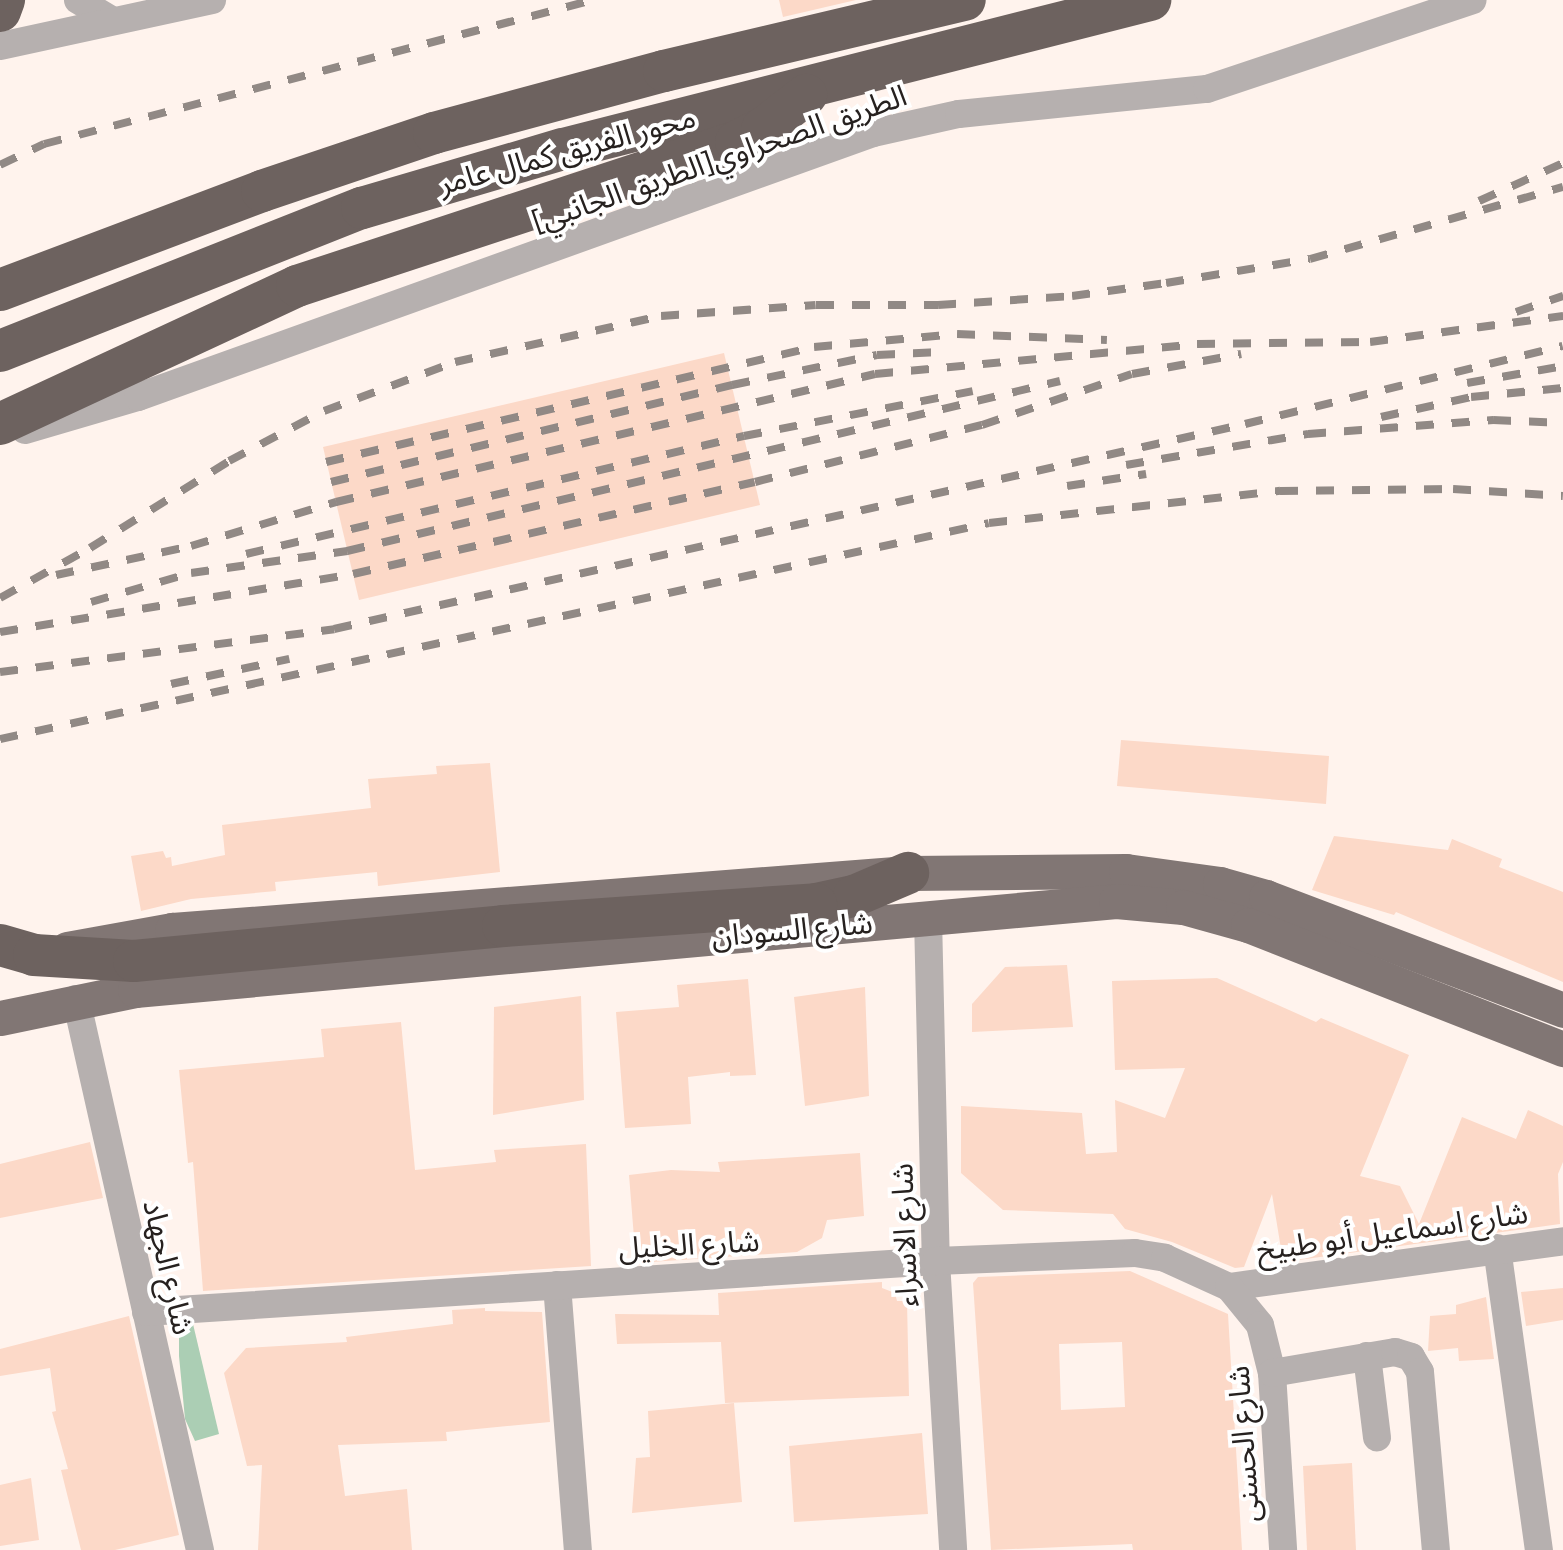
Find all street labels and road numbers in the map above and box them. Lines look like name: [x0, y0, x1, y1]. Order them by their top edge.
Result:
street label: الطريق الصحراوي[الطريق الجانبي]: [527, 77, 911, 239]
street label: محور الفريق كمال عامر: [435, 98, 699, 202]
street label: شارع السودان: [710, 904, 874, 954]
street label: شارع الاسراء: [884, 1163, 924, 1307]
street label: شارع اسماعيل أبو طبيخ: [1254, 1194, 1530, 1268]
street label: شارع الجهاد: [136, 1196, 202, 1338]
street label: شارع الخليل: [618, 1222, 760, 1266]
street label: شارع الحسنى: [1220, 1364, 1266, 1524]

